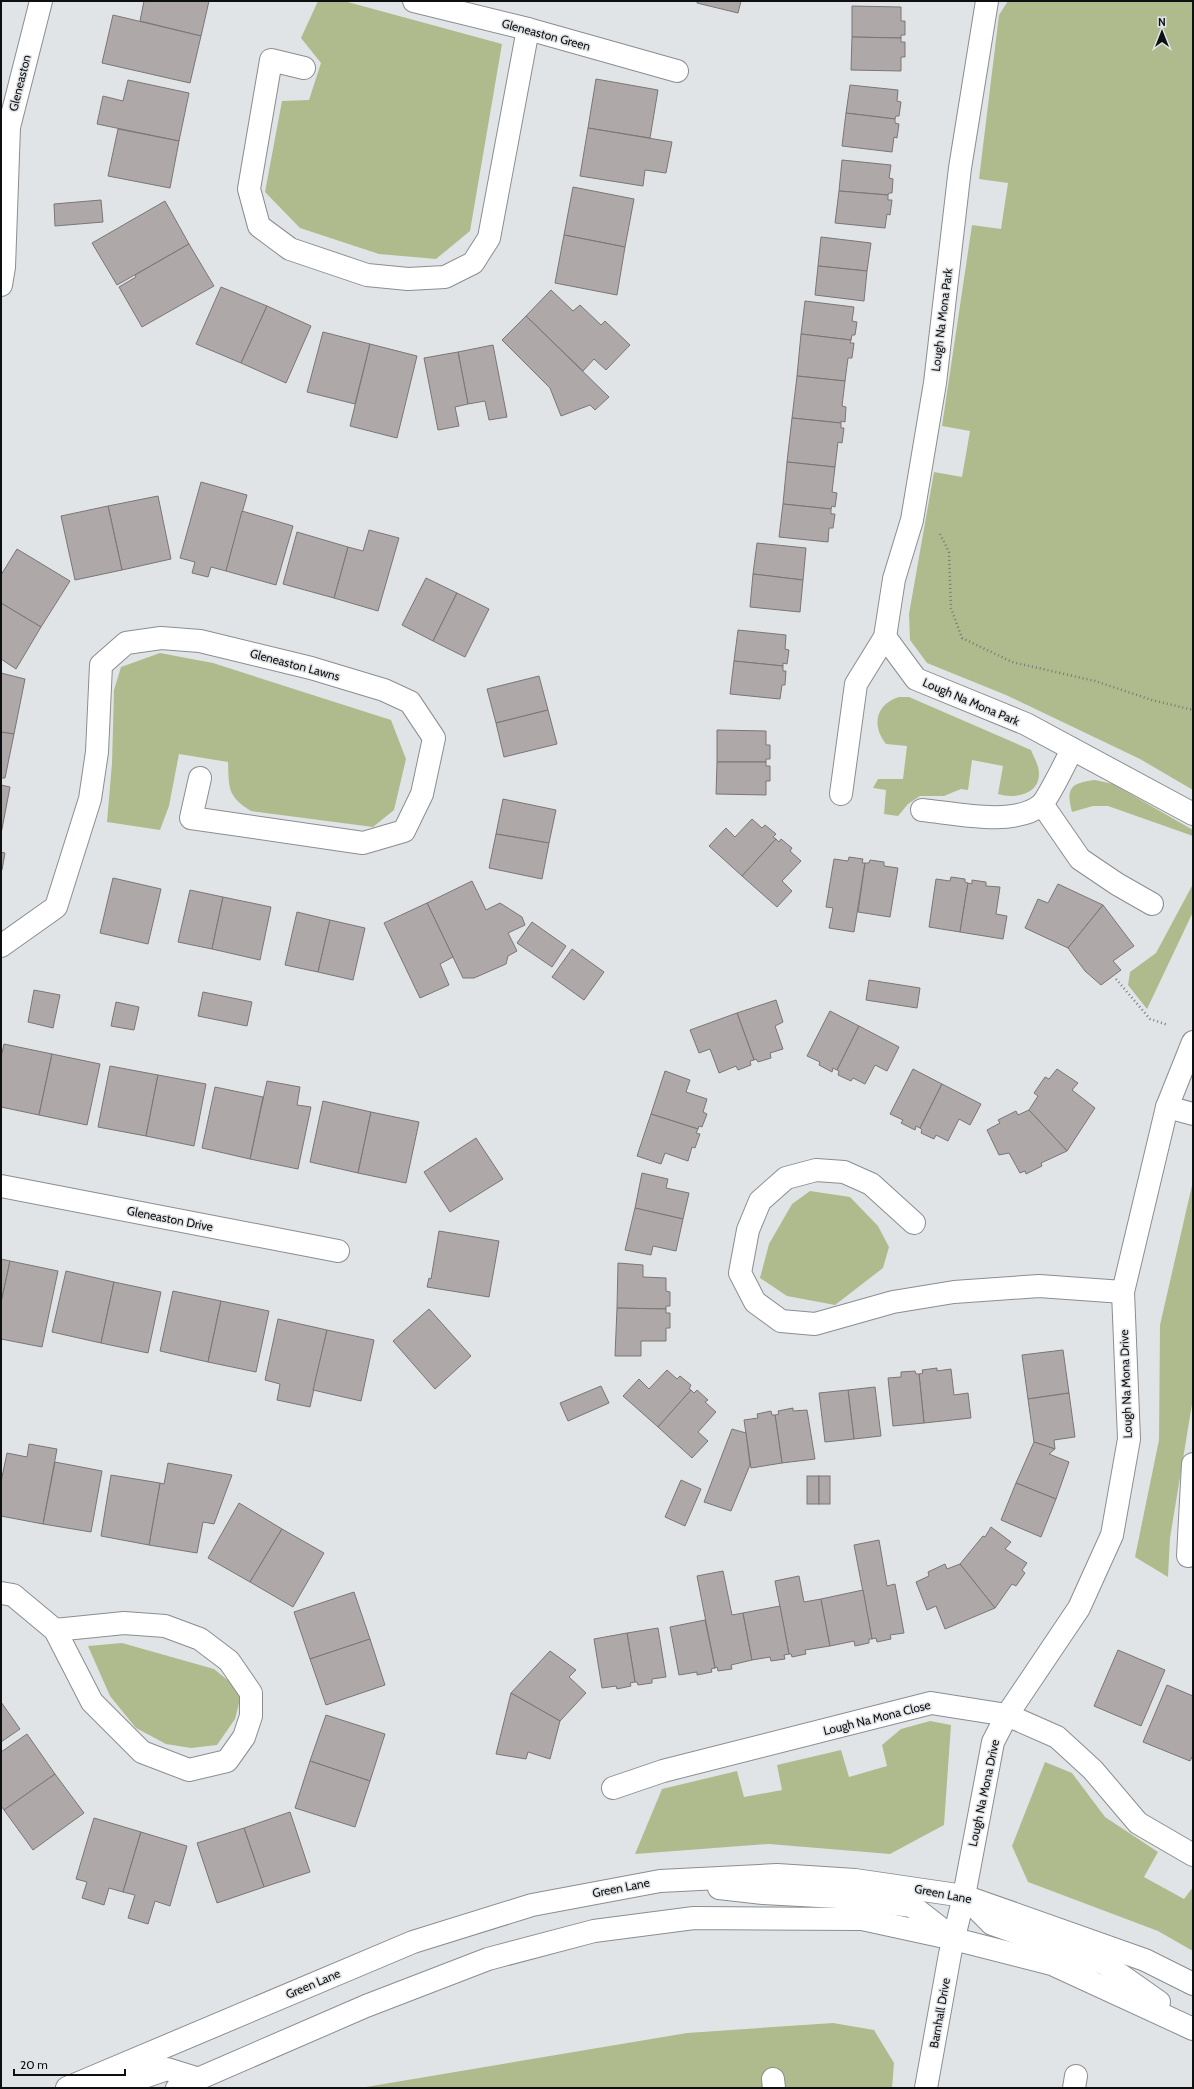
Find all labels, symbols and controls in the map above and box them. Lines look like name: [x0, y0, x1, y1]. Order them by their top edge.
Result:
north arrow: [1142, 12, 1182, 52]
street label: Gleneaston Green: [500, 15, 592, 54]
text: N: [1158, 15, 1166, 29]
street label: Gleneaston: [5, 53, 34, 113]
street label: Lough Na Mona Park: [928, 267, 955, 372]
street label: Gleneaston Lawns: [249, 645, 342, 684]
street label: Lough Na Mona Park: [921, 674, 1022, 729]
street label: Gleneaston Drive: [126, 1203, 214, 1234]
street label: Lough Na Mona Drive: [1116, 1329, 1135, 1439]
street label: Lough Na Mona Close: [822, 1697, 932, 1738]
street label: Lough Na Mona Drive: [965, 1738, 1002, 1848]
street label: Green Lane: [591, 1875, 651, 1900]
street label: Green Lane: [913, 1881, 973, 1906]
street label: Green Lane: [283, 1965, 342, 2002]
street label: Barnhall Drive: [926, 1977, 953, 2049]
scale bar: [14, 2051, 125, 2077]
text: 20 m: [20, 2057, 48, 2072]

